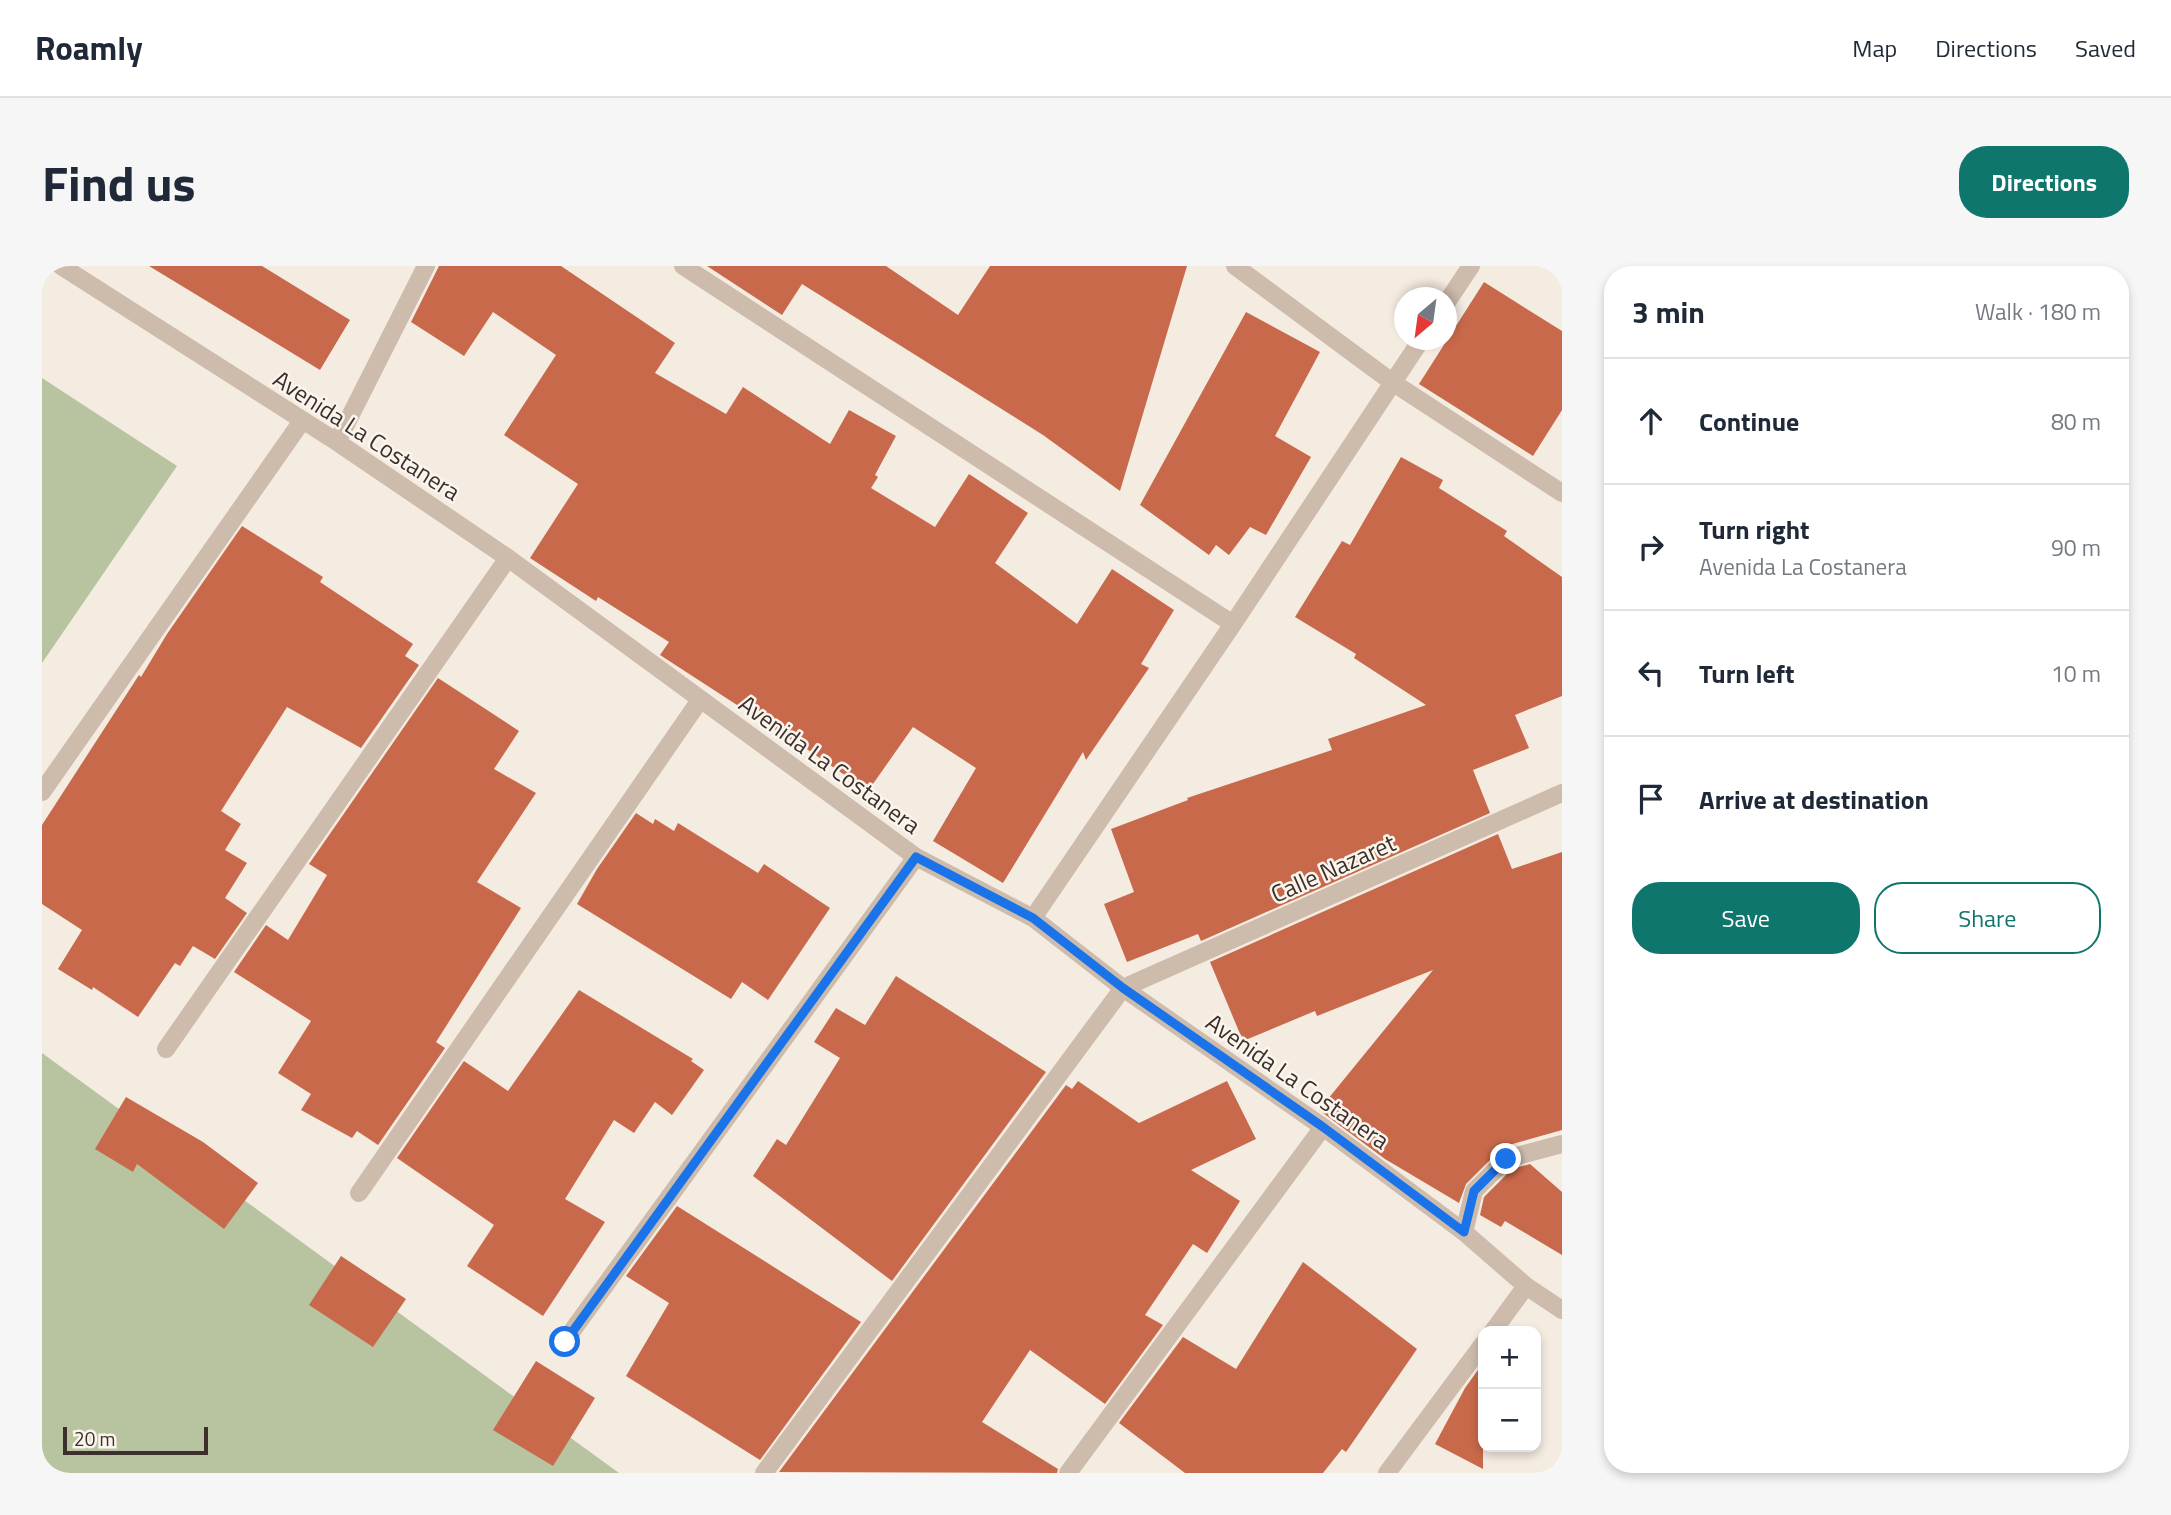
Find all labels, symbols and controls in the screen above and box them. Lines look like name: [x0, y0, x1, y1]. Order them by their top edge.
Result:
text: Roamly: [35, 23, 143, 73]
text: Map: [1852, 30, 1897, 66]
text: Directions: [1935, 30, 2037, 66]
text: Saved: [2075, 30, 2136, 66]
text: Find us: [42, 145, 196, 220]
button: Directions: [1959, 146, 2129, 218]
north arrow: [1394, 287, 1457, 350]
text: 3 min: [1632, 289, 1705, 335]
text: Walk · 180 m: [1975, 294, 2101, 329]
street label: Avenida La Costanera: [266, 361, 468, 509]
icon: ahead: [1632, 402, 1670, 440]
text: Continue: [1699, 402, 1799, 441]
text: 80 m: [2051, 404, 2101, 439]
text: Turn right: [1699, 510, 1810, 549]
icon: right: [1632, 528, 1670, 566]
text: 90 m: [2051, 530, 2101, 565]
text: Avenida La Costanera: [1699, 549, 1907, 584]
icon: left: [1632, 654, 1670, 692]
text: Turn left: [1699, 654, 1794, 693]
text: 10 m: [2051, 656, 2101, 691]
street label: Avenida La Costanera: [732, 686, 928, 842]
icon: arrive: [1632, 780, 1670, 818]
text: Arrive at destination: [1699, 780, 1929, 819]
street label: Calle Nazaret: [1265, 824, 1402, 912]
button: Save: [1632, 882, 1860, 954]
button: Share: [1874, 882, 2101, 954]
street label: Avenida La Costanera: [1199, 1004, 1397, 1158]
route end: [1490, 1143, 1521, 1174]
route start: [549, 1326, 580, 1357]
map controls: [1478, 1326, 1541, 1452]
button: +: [1478, 1326, 1541, 1389]
button: −: [1478, 1389, 1541, 1452]
scale bar: [63, 1424, 208, 1456]
text: 20 m: [74, 1424, 115, 1453]

